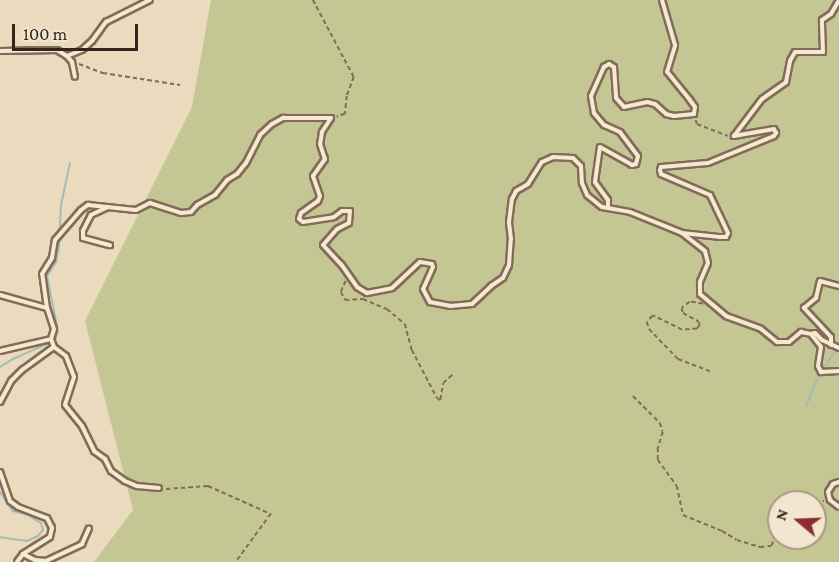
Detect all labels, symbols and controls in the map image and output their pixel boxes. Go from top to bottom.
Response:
scale bar [15,12,141,50]
text: 100 m [23,24,67,44]
north arrow [767,490,827,550]
text: N [772,507,791,523]

